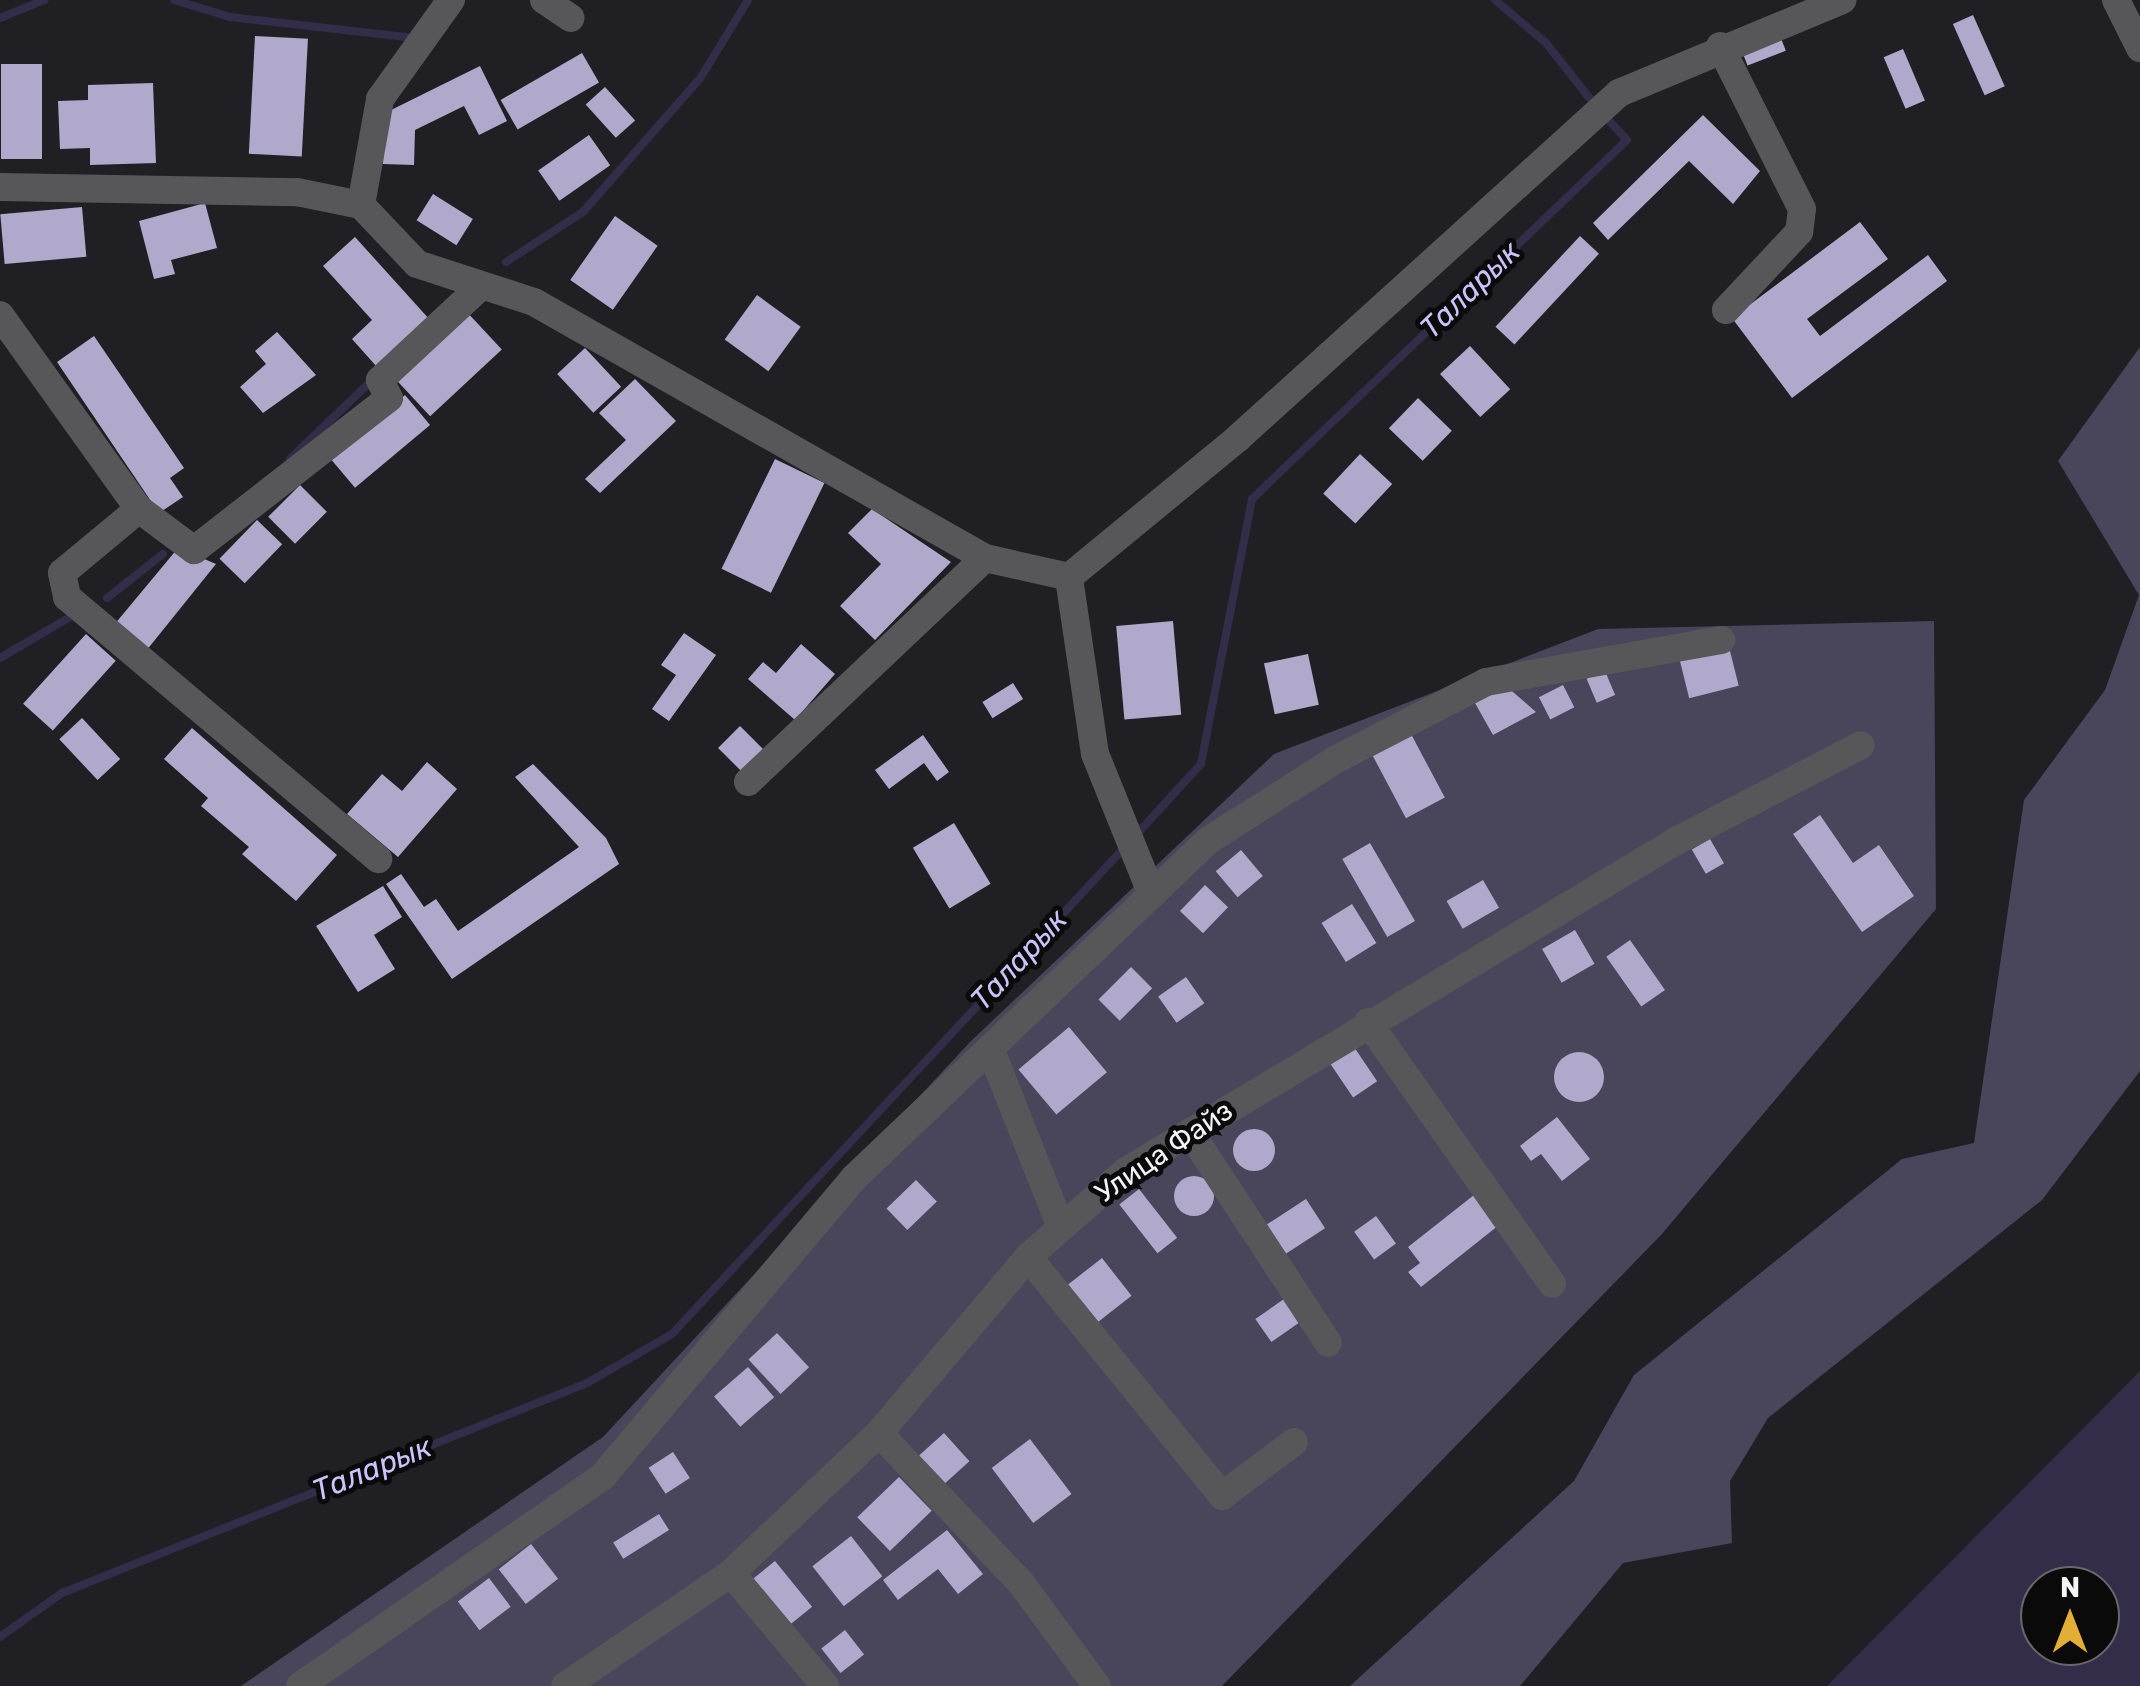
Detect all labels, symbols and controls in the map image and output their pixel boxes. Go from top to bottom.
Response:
water label: Таларык [1413,234,1527,346]
water label: Таларык [963,902,1075,1018]
street label: Улица Файз [1089,1094,1239,1210]
water label: Таларык [307,1429,437,1509]
north arrow [2020,1566,2120,1666]
text: N [2060,1571,2080,1604]

